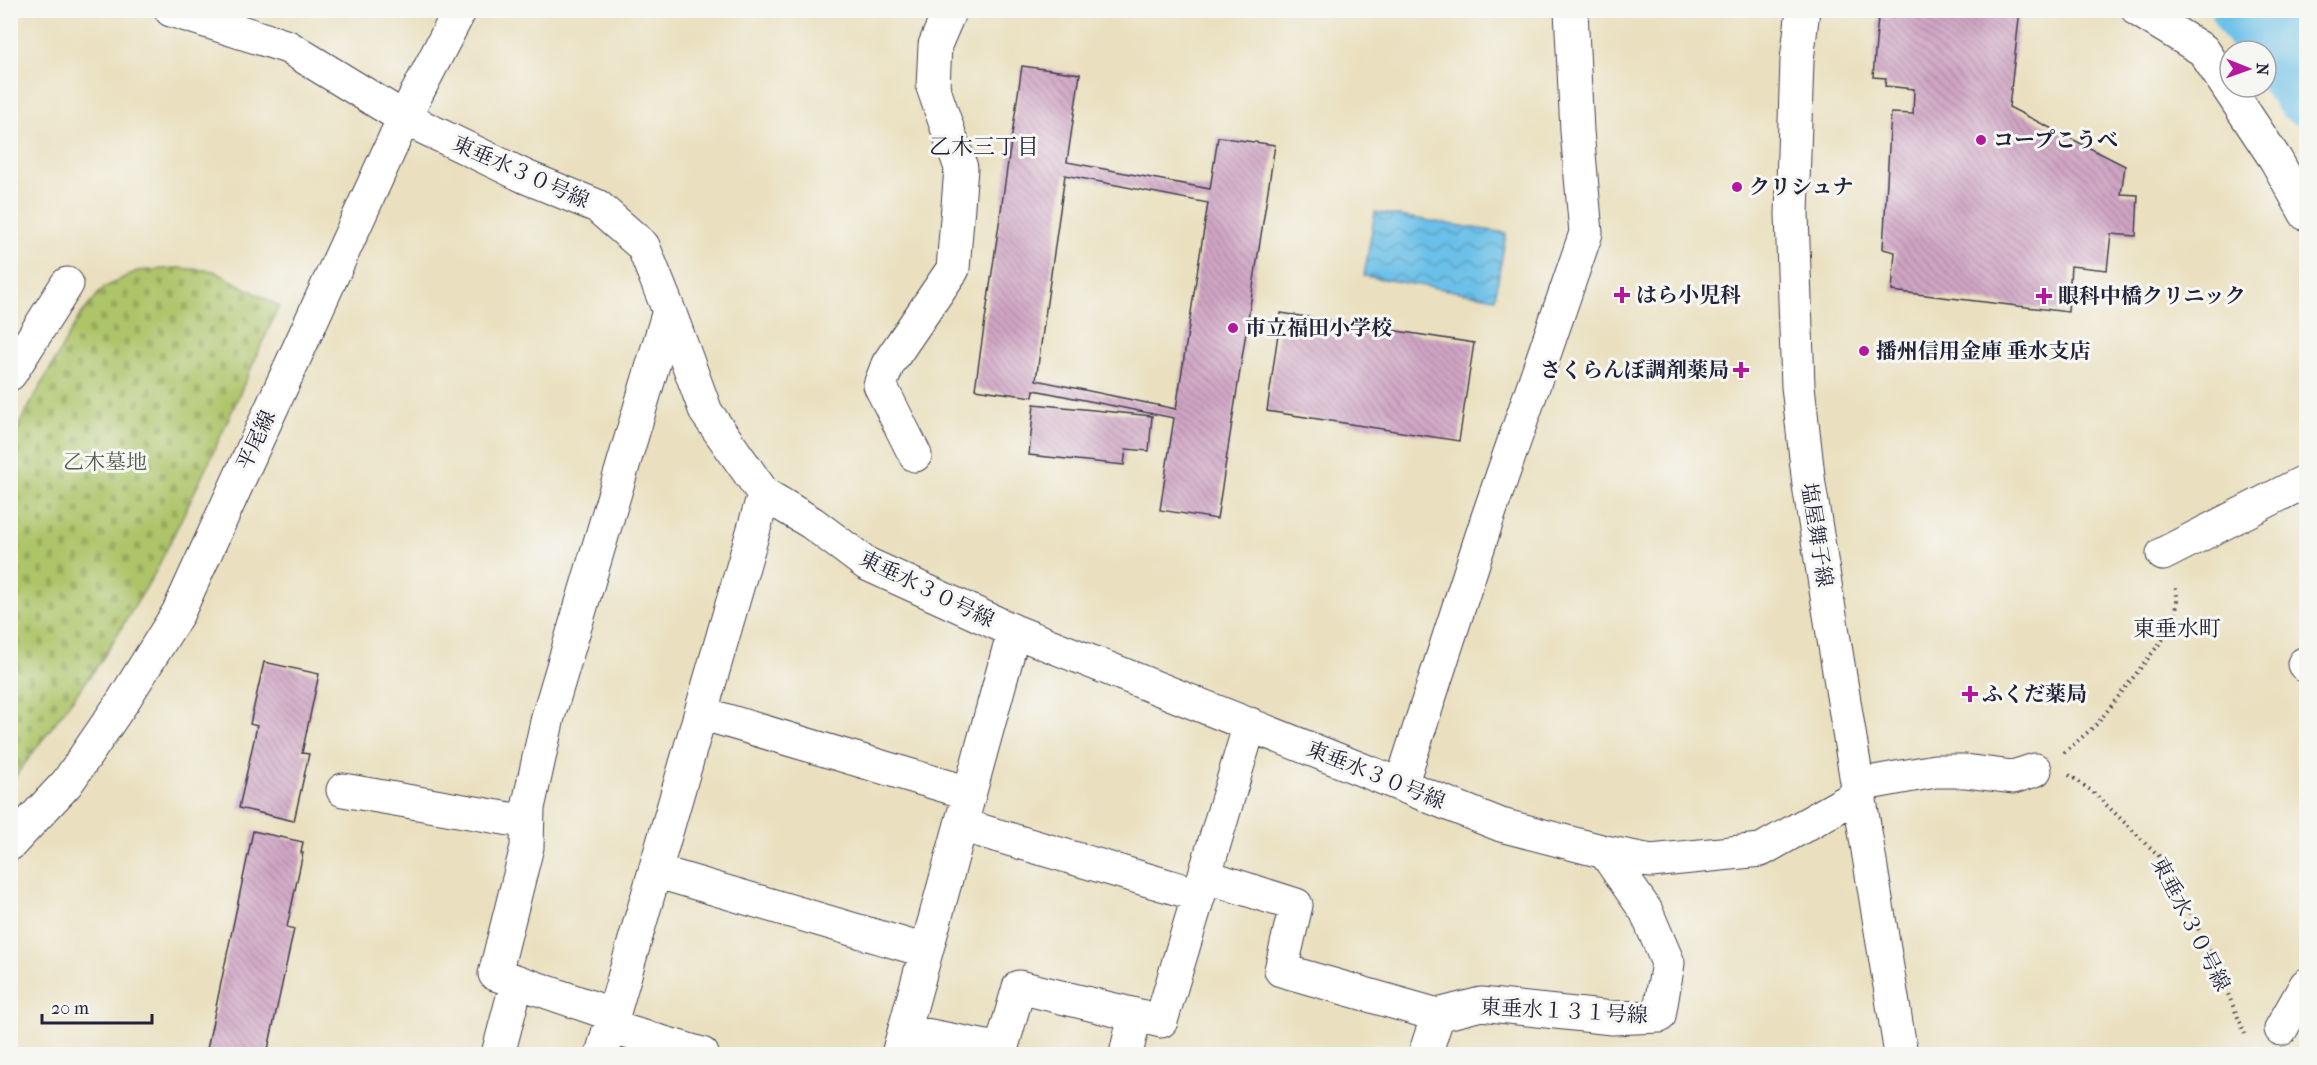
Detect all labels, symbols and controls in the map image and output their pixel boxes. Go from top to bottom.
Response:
north arrow [2218,39,2278,99]
text: N [2253,63,2272,76]
place label: コープこうべ [1993,128,2118,152]
street label: 東垂水３０号線 [449,131,593,213]
marker: コープこうべ [1974,133,1988,147]
district label: 乙木三丁目 [929,134,1039,160]
place label: クリシュナ [1749,175,1854,199]
marker: クリシュナ [1730,180,1744,194]
place label: はら小児科 [1636,283,1741,307]
place label: 眼科中橋クリニック [2058,284,2246,308]
marker: はら小児科 [1613,286,1631,304]
marker: 眼科中橋クリニック [2035,287,2053,305]
place label: 市立福田小学校 [1245,316,1392,340]
marker: 市立福田小学校 [1226,321,1240,335]
place label: 播州信用金庫 垂水支店 [1876,339,2091,363]
marker: 播州信用金庫 垂水支店 [1857,344,1871,358]
place label: さくらんぼ調剤薬局 [1540,358,1729,382]
marker: さくらんぼ調剤薬局 [1734,363,1748,377]
street label: 平尾線 [232,406,280,474]
park label: 乙木墓地 [63,450,147,474]
street label: 塩屋舞子線 [1797,481,1837,589]
street label: 東垂水３０号線 [856,546,998,632]
district label: 東垂水町 [2133,616,2221,642]
place label: ふくだ薬局 [1982,682,2087,706]
marker: ふくだ薬局 [1963,687,1977,701]
street label: 東垂水３０号線 [1303,736,1449,814]
street label: 東垂水３０号線 [2147,853,2235,995]
scale bar [42,987,152,1025]
street label: 東垂水１３１号線 [1479,995,1649,1027]
text: 20 m [51,998,89,1019]

